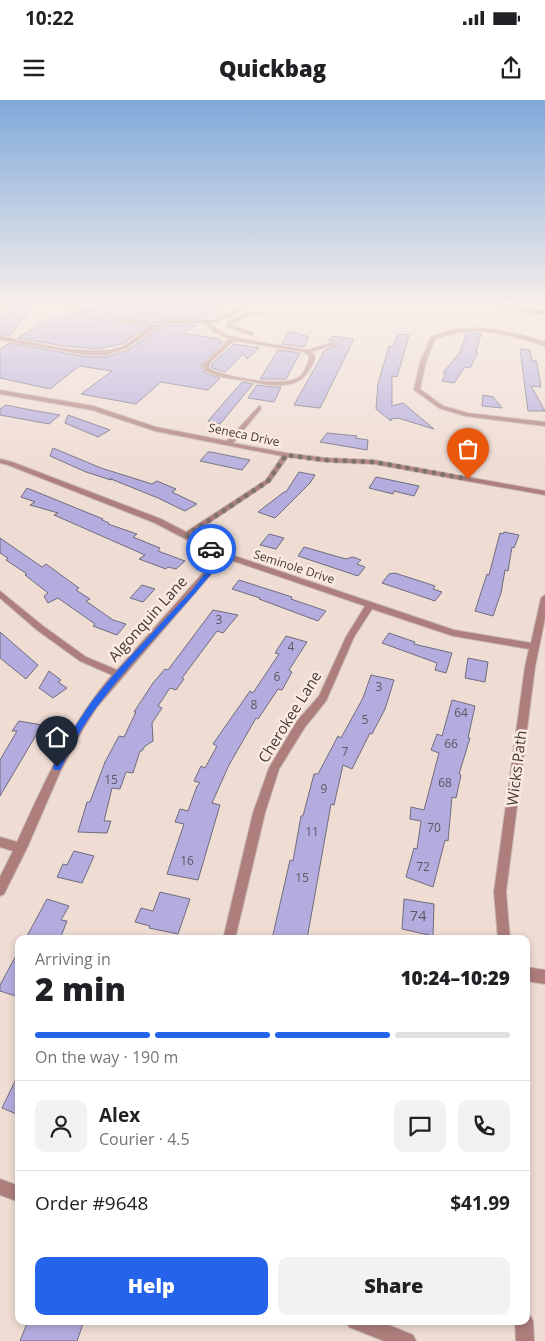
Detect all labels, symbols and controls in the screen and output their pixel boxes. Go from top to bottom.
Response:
text: 10:22 [25,5,74,31]
text: Quickbag [219,53,326,83]
icon: menu [20,54,48,82]
icon: share [497,54,525,82]
street label: Seneca Drive [207,419,281,450]
pin [447,428,489,479]
icon: bag [454,435,482,463]
courier [186,524,236,574]
icon: car [197,535,225,563]
street label: Seminole Drive [251,545,337,588]
street label: Algonquin Lane [103,571,191,665]
house number: 3 [216,611,223,628]
house number: 4 [288,638,295,655]
street label: Cherokee Lane [253,667,325,766]
house number: 6 [274,668,281,685]
house number: 3 [376,678,383,695]
house number: 8 [251,696,258,713]
house number: 64 [454,704,468,721]
house number: 5 [362,711,369,728]
pin [36,716,78,767]
icon: home [43,723,71,751]
street label: Wicks Path [501,729,531,807]
house number: 66 [444,735,458,752]
house number: 7 [342,743,349,760]
house number: 15 [104,771,118,788]
house number: 68 [438,774,452,791]
house number: 9 [321,780,328,797]
house number: 70 [427,819,441,836]
house number: 11 [305,823,319,840]
house number: 16 [180,852,194,869]
house number: 72 [416,858,430,875]
house number: 15 [295,869,309,886]
house number: 74 [409,905,427,925]
text: Arriving in [35,948,111,970]
text: 10:24–10:29 [400,965,510,991]
text: 2 min [35,967,126,1010]
text: On the way · 190 m [35,1046,178,1068]
button: person [35,1100,87,1152]
button: chat [394,1100,446,1152]
button: phone [458,1100,510,1152]
text: Alex [99,1102,140,1128]
text: Courier · 4.5 [99,1128,190,1150]
text: Order #9648 [35,1190,148,1216]
text: $41.99 [450,1190,510,1216]
button: Help [35,1257,268,1315]
button: Share [278,1257,510,1315]

